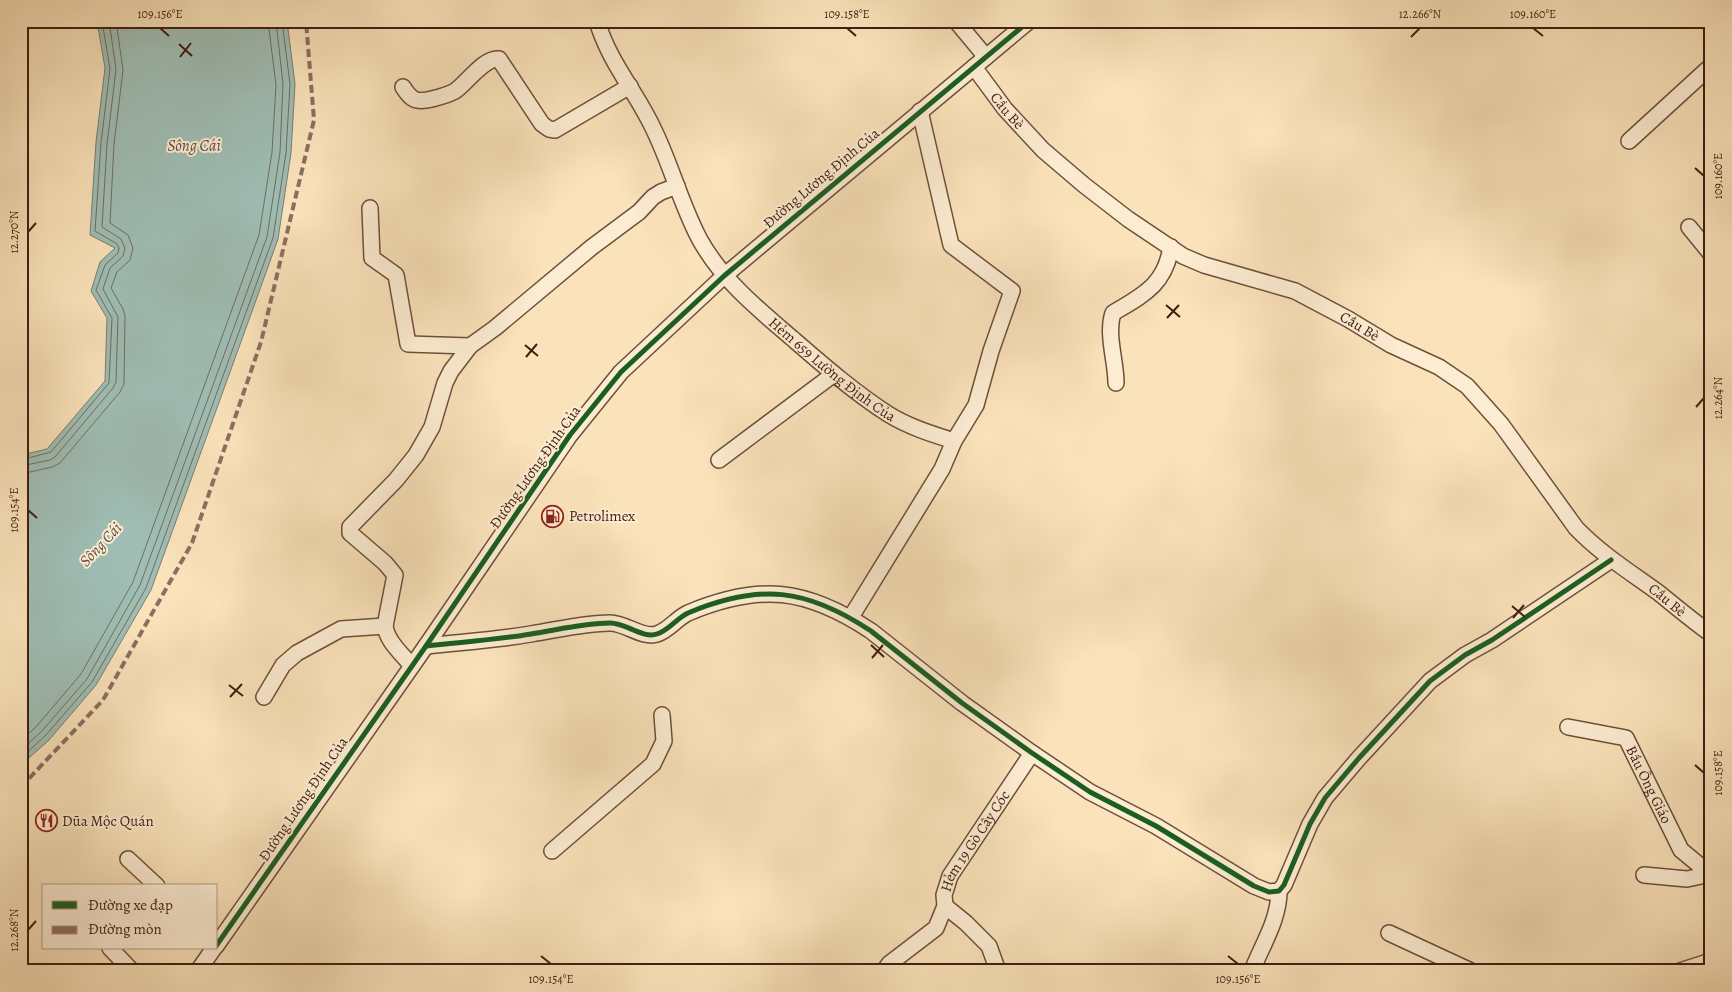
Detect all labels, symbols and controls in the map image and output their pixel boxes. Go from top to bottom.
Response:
text: 109.156°E [137,6,183,22]
text: 109.158°E [824,6,870,22]
text: 12.266°N [1399,6,1442,22]
text: 109.160°E [1510,6,1556,22]
street label: Cầu Bè [986,88,1029,134]
street label: Đường Lương Định Của [758,123,884,233]
water label: Sông Cái [167,135,221,157]
text: 109.160°E [1710,153,1726,199]
text: 12.270°N [6,210,22,253]
street label: Cầu Bè [1336,306,1384,346]
street label: Hẻm 659 Lường Định Của [764,313,899,426]
text: 12.264°N [1710,376,1726,419]
street label: Đường Lương Định Của [485,401,585,533]
text: 109.154°E [6,487,22,533]
fuel station icon: Petrolimex [541,504,565,528]
place label: Petrolimex [569,506,635,526]
water label: Sông Cái [75,518,127,572]
street label: Cầu Bè [1645,579,1691,622]
street label: Đường Lương Định Của [254,733,352,865]
street label: Bầu Ông Giáo [1621,742,1677,827]
text: 109.158°E [1710,750,1726,796]
street label: Hẻm 19 Gò Cây Cóc [936,786,1014,894]
restaurant icon: Dũa Mộc Quán [34,809,58,833]
place label: Dũa Mộc Quán [62,811,154,831]
legend [42,884,218,950]
text: Đường xe đạp [88,895,173,915]
text: 12.268°N [6,908,22,951]
text: Đường mòn [88,919,162,939]
text: 109.154°E [528,971,574,987]
text: 109.156°E [1215,971,1261,987]

